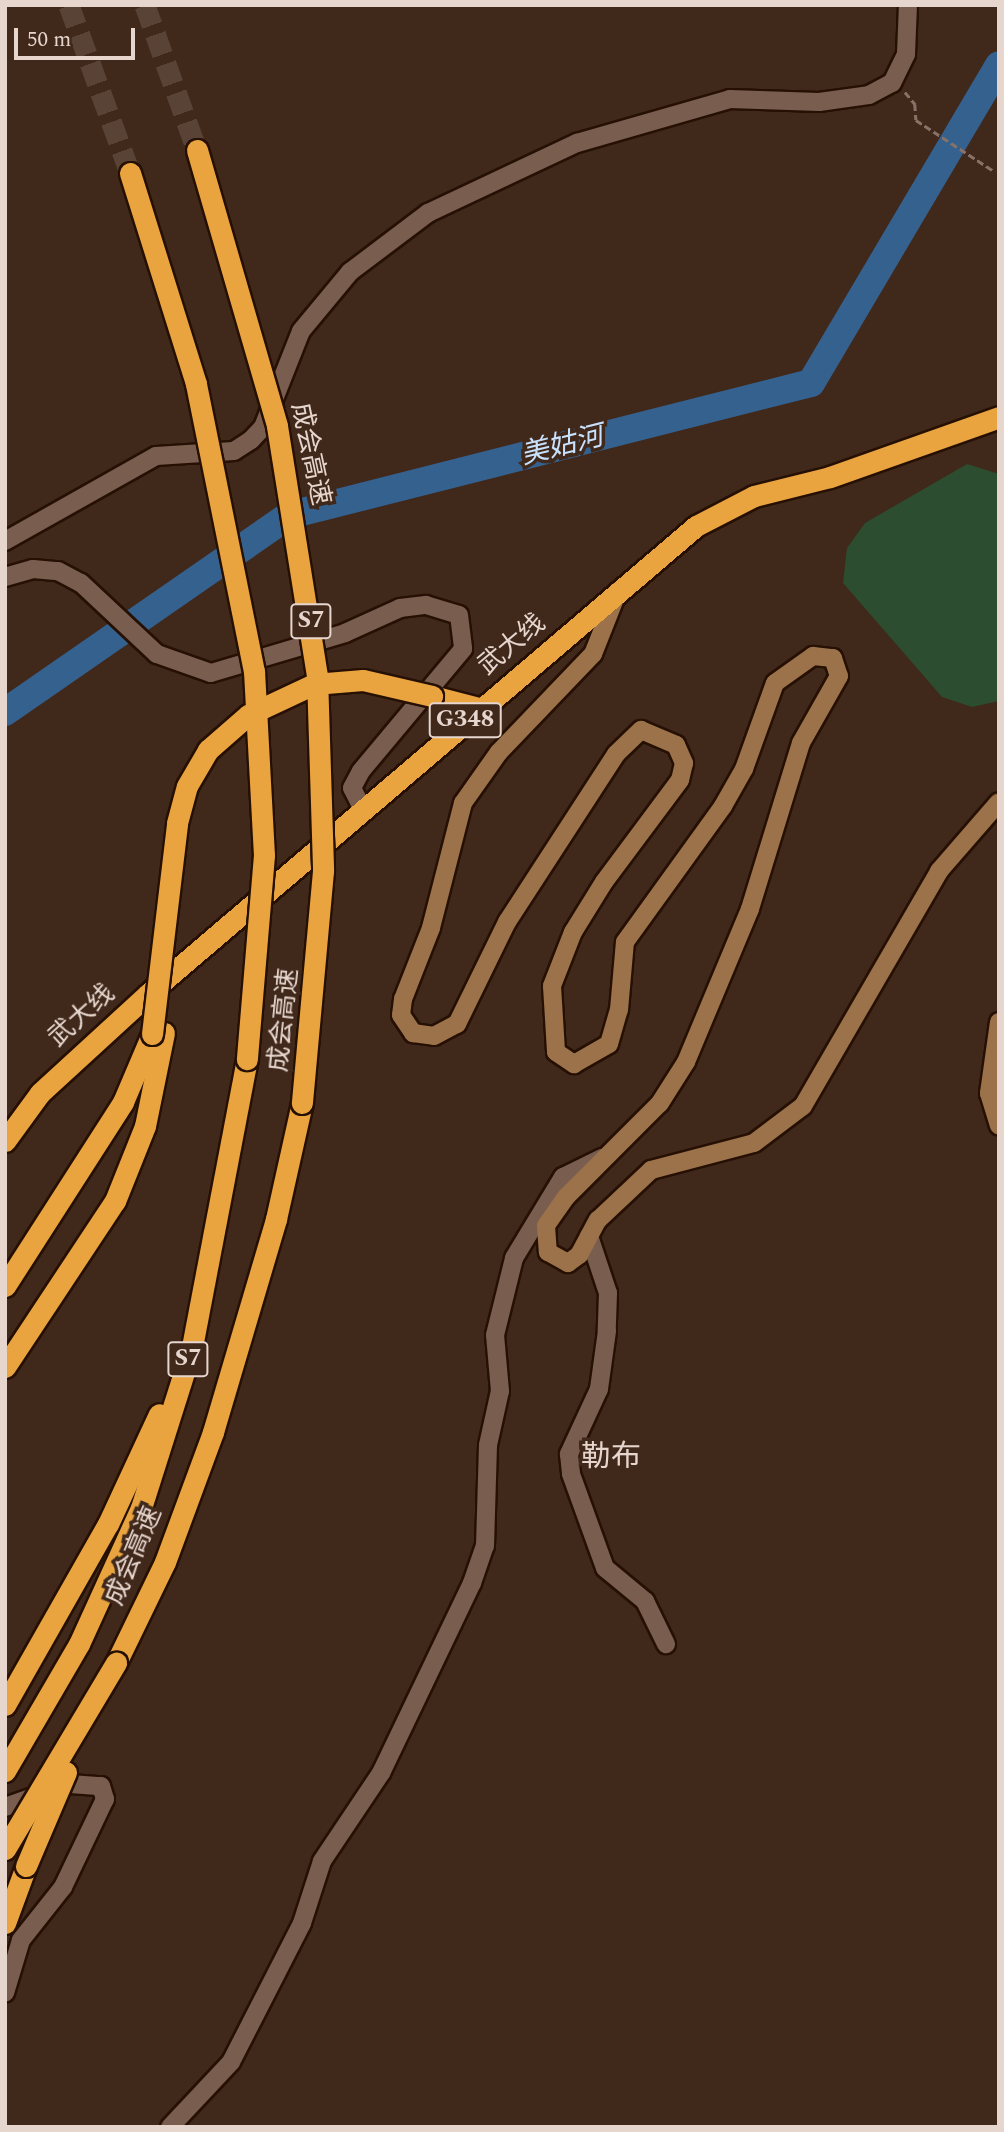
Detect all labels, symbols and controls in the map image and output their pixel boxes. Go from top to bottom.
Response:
scale bar [18,14,138,58]
text: 50 m [27,24,71,56]
street label: 成会高速 [284,400,336,508]
water label: 美姑河 [517,420,607,472]
road number: S7 [290,600,332,642]
street label: 武大线 [472,608,552,682]
road number: G348 [428,700,502,740]
street label: 成会高速 [263,967,305,1073]
street label: 武大线 [43,978,121,1054]
road number: S7 [167,1338,209,1380]
district label: 勒布 [581,1439,641,1475]
street label: 成会高速 [99,1502,169,1610]

